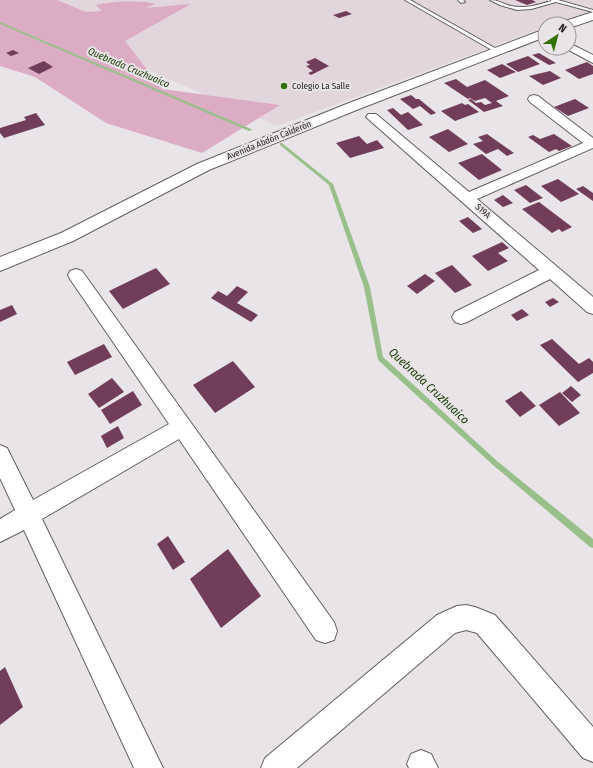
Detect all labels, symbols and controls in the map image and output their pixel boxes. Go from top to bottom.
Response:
north arrow [537,16,577,56]
text: N [556,21,569,36]
water label: Quebrada Cruzhuaico [86,45,171,91]
marker: Colegio La Salle [279,81,289,91]
place label: Colegio La Salle [292,81,350,91]
street label: Avenida Abdón Calderón [225,118,313,162]
street label: S19A [473,202,493,220]
water label: Quebrada Cruzhuaico [386,345,472,427]

